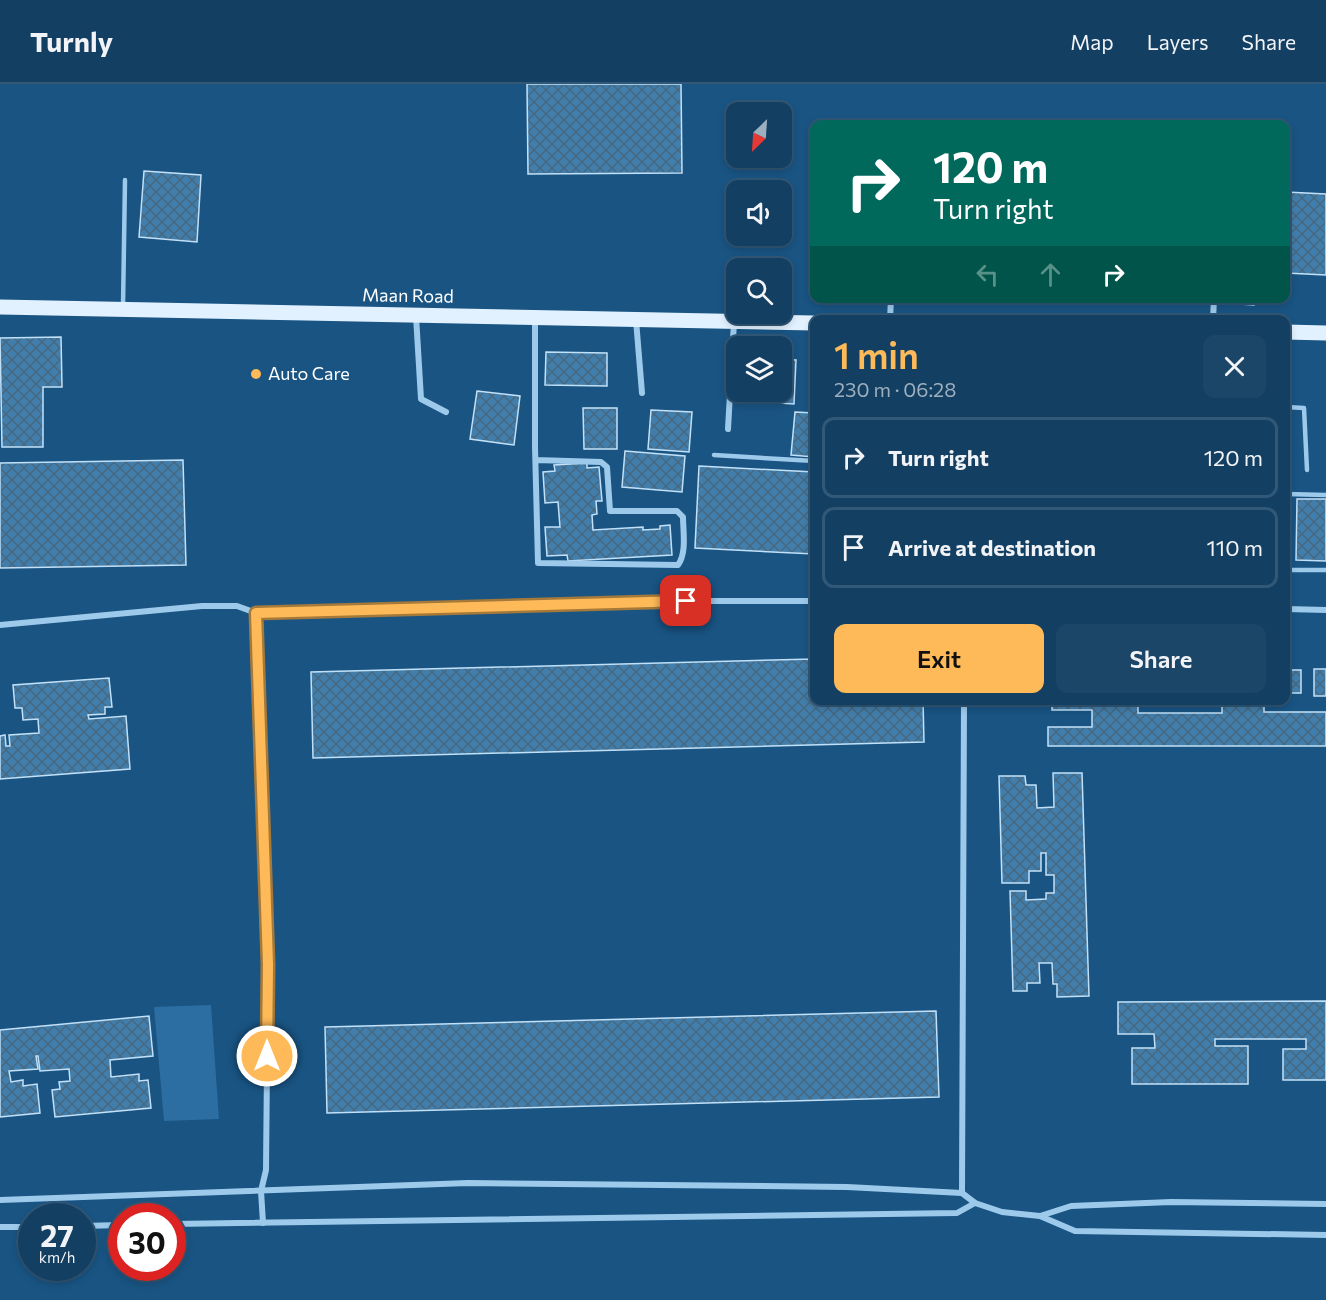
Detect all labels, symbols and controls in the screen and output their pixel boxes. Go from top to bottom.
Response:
text: Turnly [30,24,113,58]
text: Map [1070,29,1114,54]
text: Layers [1147,29,1209,54]
text: Share [1242,29,1296,54]
north arrow [726,102,792,168]
map controls [726,102,792,402]
text: 120 m [933,140,1048,192]
icon: right [834,144,912,222]
button: sound [726,180,792,246]
text: Turn right [933,192,1053,225]
button: search [726,258,792,324]
icon: left [971,258,1004,291]
icon: ahead [1034,258,1067,291]
icon: right [1097,258,1130,291]
street label: Maan Road [362,283,454,307]
text: 1 min [834,332,919,376]
button: close [1203,335,1266,398]
button: layers [726,336,792,402]
place label: Auto Care [268,362,350,384]
marker: Auto Care [249,367,263,381]
text: 230 m · 06:28 [834,377,956,401]
icon: right [837,441,870,474]
text: Turn right [888,444,989,471]
text: 120 m [1204,444,1263,471]
icon: arrive [837,531,870,564]
text: Arrive at destination [888,534,1096,561]
text: 110 m [1206,534,1263,561]
pin [660,575,711,626]
icon: arrive [669,584,702,617]
button: Exit [834,624,1044,693]
button: Share [1056,624,1266,693]
position arrow [235,1024,299,1088]
speed limit sign: 30 [108,1203,186,1281]
text: 27 [40,1216,74,1253]
text: km/h [39,1248,75,1266]

